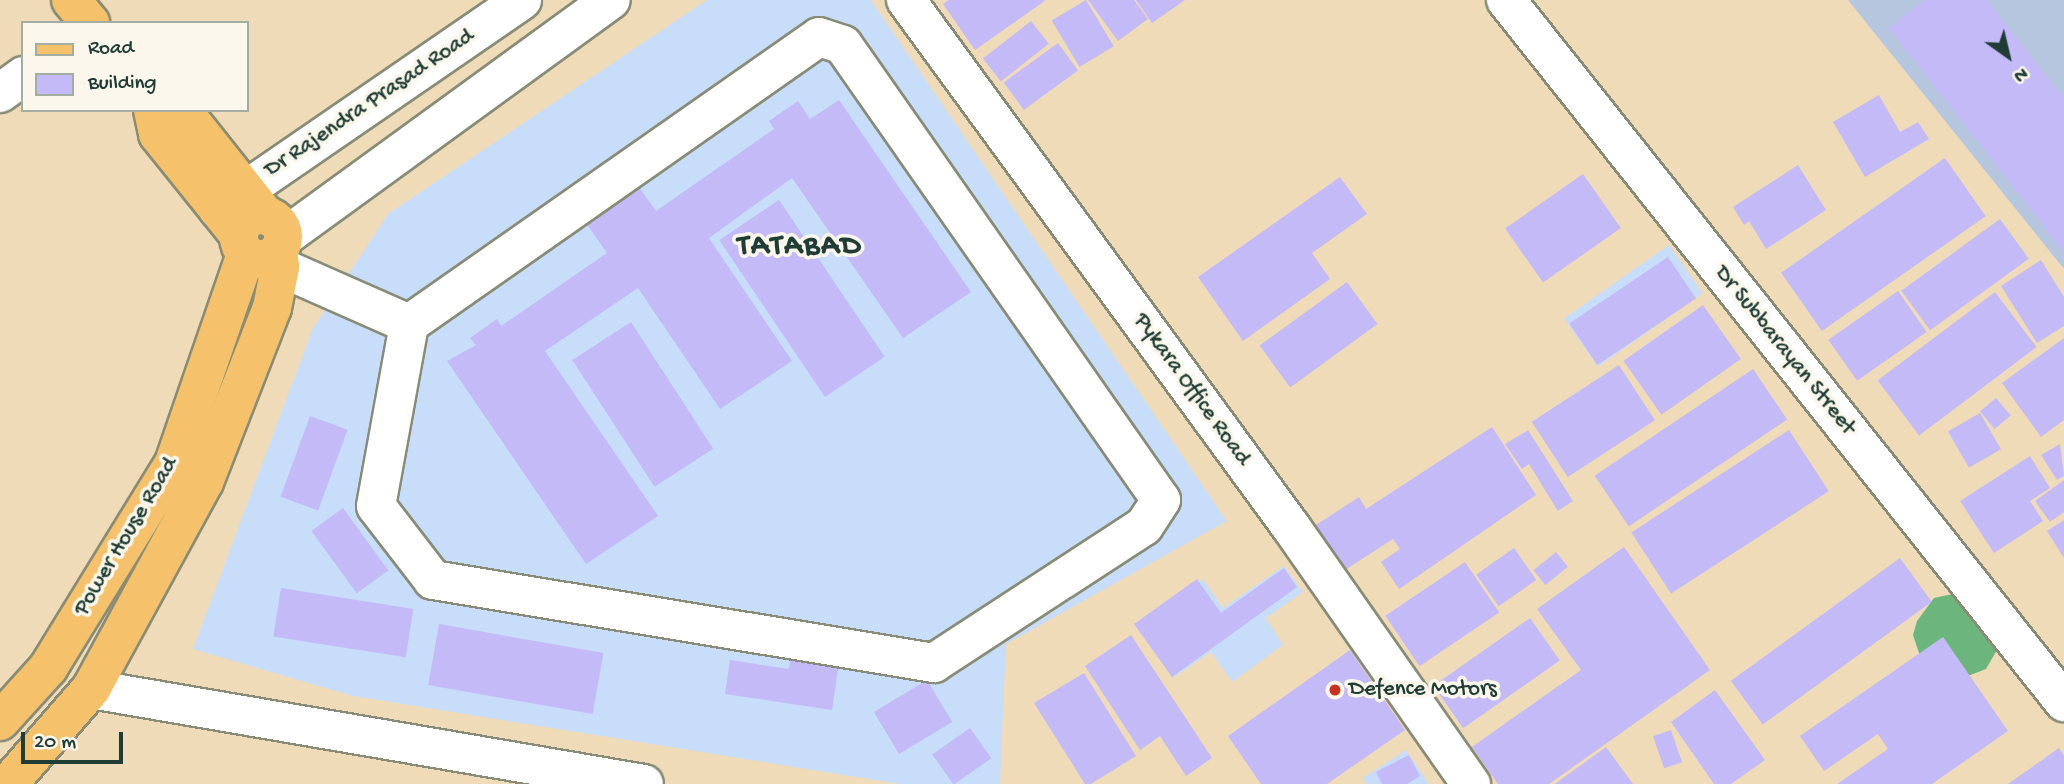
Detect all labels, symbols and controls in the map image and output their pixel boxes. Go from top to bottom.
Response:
legend [21,21,248,112]
north arrow [1973,21,2043,91]
street label: Dr Rajendra Prasad Road [260,24,480,184]
text: Road [88,37,134,62]
text: N [2008,61,2032,87]
text: Building [88,72,157,97]
district label: TATABAD [738,230,862,266]
street label: Dr Subbarayan Street [1707,261,1861,441]
street label: Pykara Office Road [1126,308,1256,472]
street label: Power House Road [69,453,185,621]
place label: Defence Motors [1349,676,1497,704]
marker: Defence Motors [1327,682,1343,698]
scale bar [24,718,126,762]
text: 20 m [34,731,76,756]

